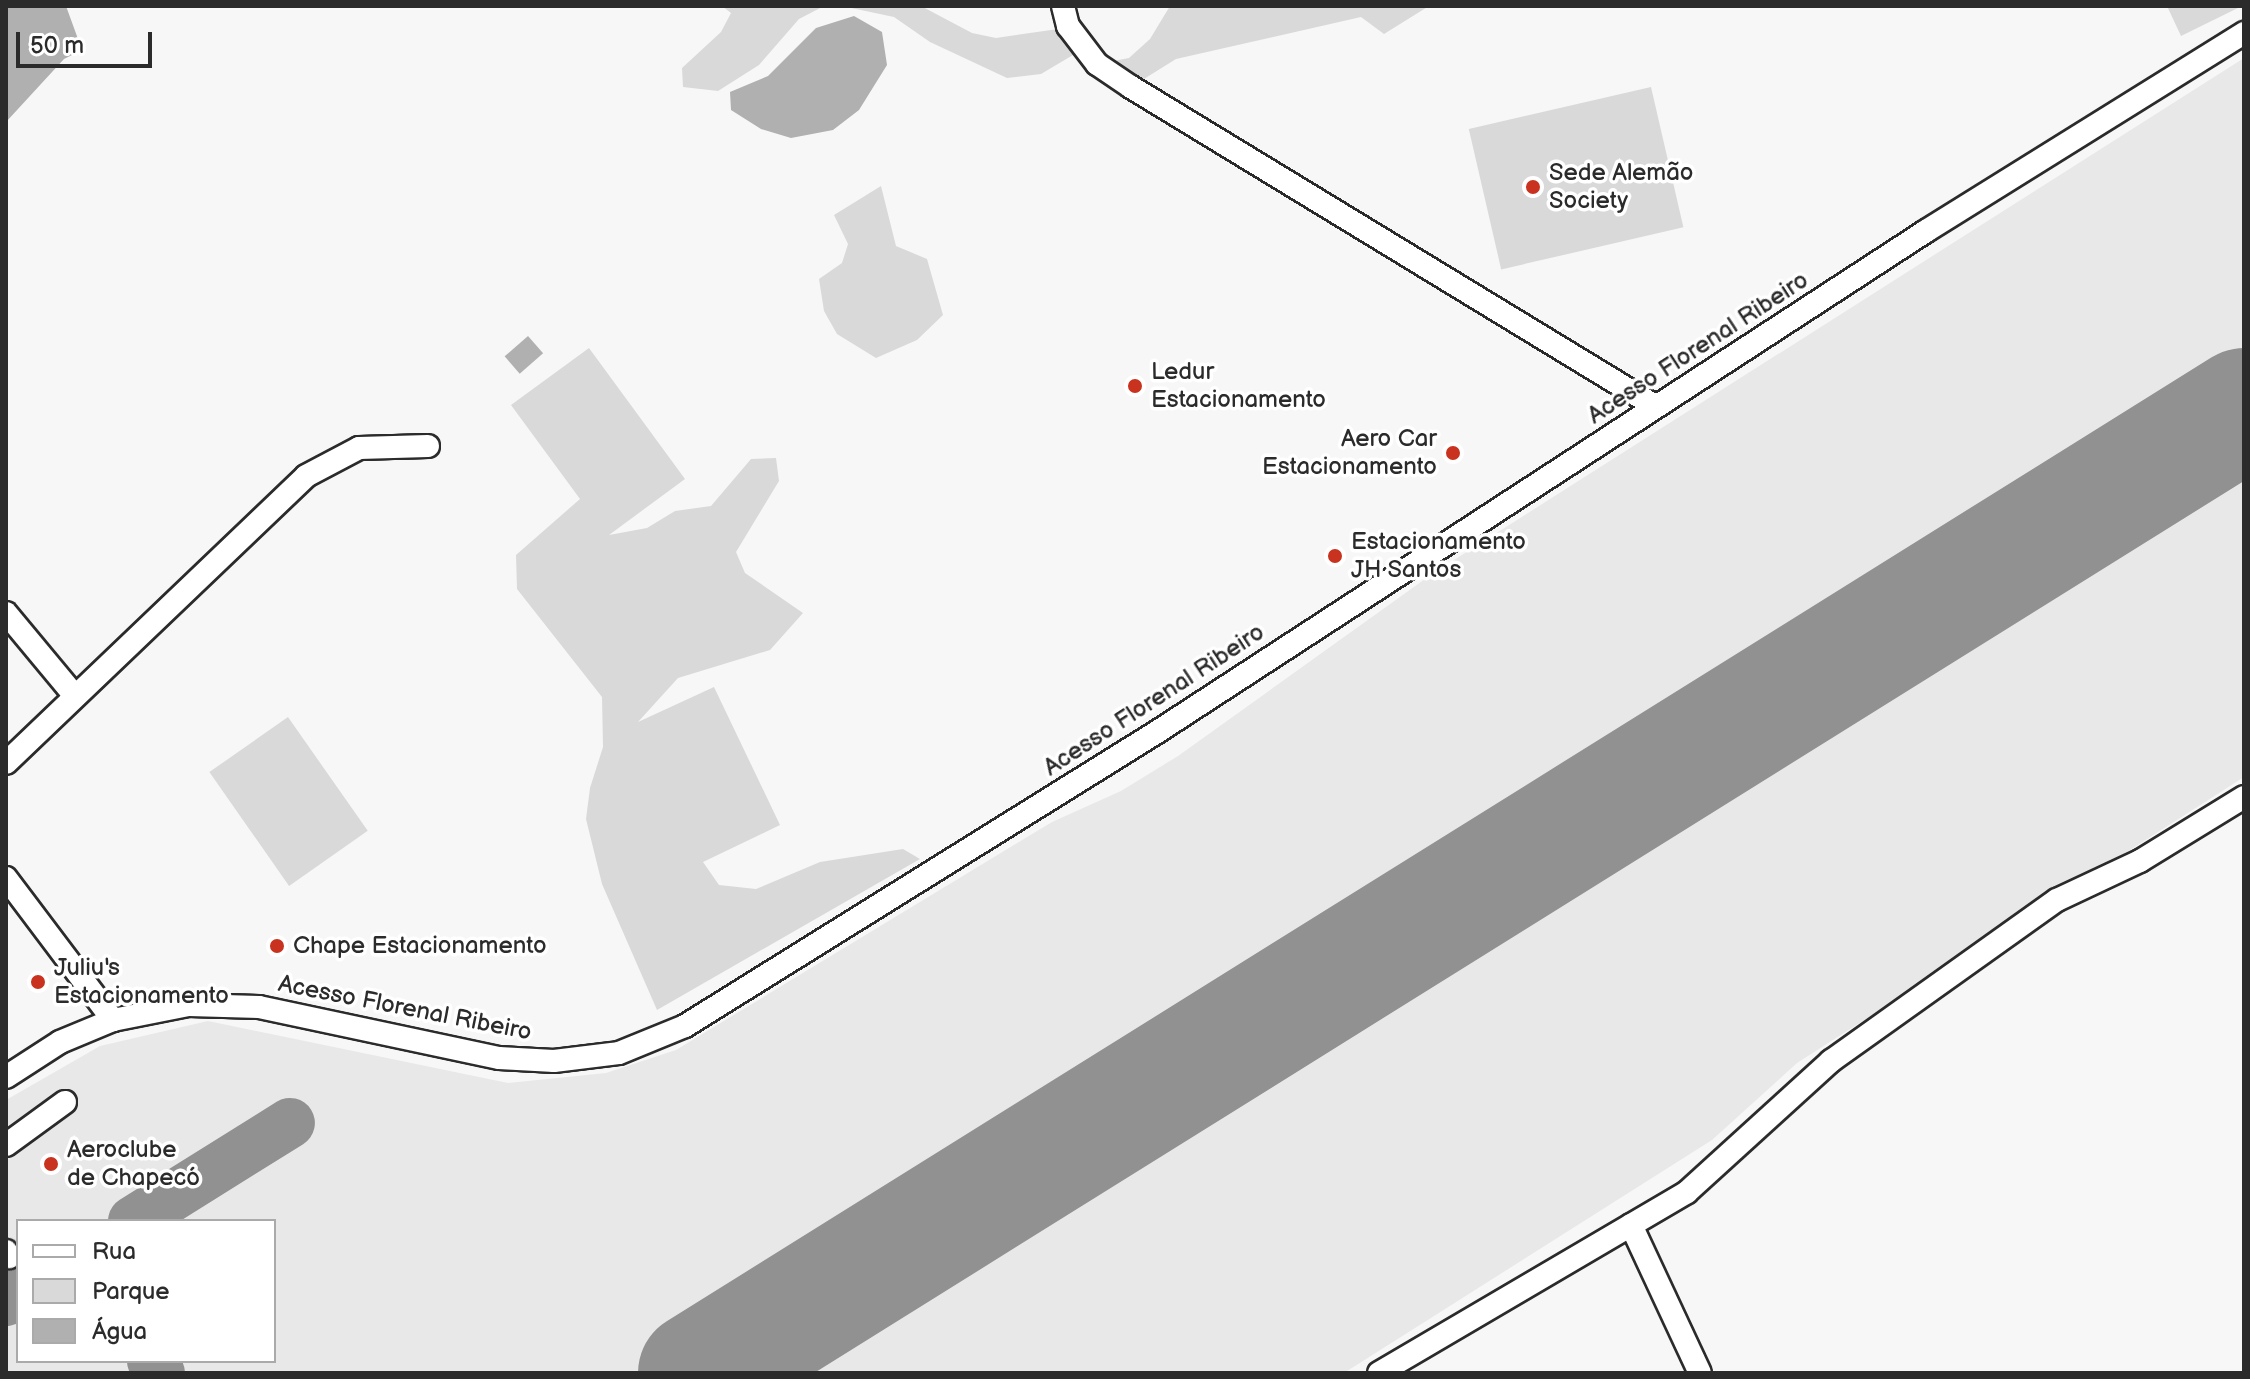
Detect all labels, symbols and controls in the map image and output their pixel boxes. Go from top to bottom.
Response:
scale bar [20,16,156,66]
text: 50 m [30,31,84,60]
place label: Sede Alemão Society [1549,159,1694,215]
marker: Sede Alemão Society [1524,178,1542,196]
street label: Acesso Florenal Ribeiro [1582,266,1814,430]
place label: Ledur Estacionamento [1151,358,1326,414]
marker: Ledur Estacionamento [1126,377,1144,395]
place label: Aero Car Estacionamento [1262,425,1437,481]
marker: Aero Car Estacionamento [1444,444,1462,462]
place label: Estacionamento JH Santos [1351,528,1526,584]
marker: Estacionamento JH Santos [1326,547,1344,565]
street label: Acesso Florenal Ribeiro [1038,618,1270,782]
place label: Chape Estacionamento [293,932,547,960]
marker: Chape Estacionamento [268,937,286,955]
place label: Juliu's Estacionamento [54,954,229,1010]
street label: Acesso Florenal Ribeiro [276,969,534,1047]
marker: Juliu's Estacionamento [29,973,47,991]
place label: Aeroclube de Chapecó [67,1136,200,1192]
marker: Aeroclube de Chapecó [42,1155,60,1173]
legend [16,1219,276,1363]
text: Rua [92,1237,136,1266]
text: Parque [92,1277,170,1306]
text: Água [92,1317,147,1346]

